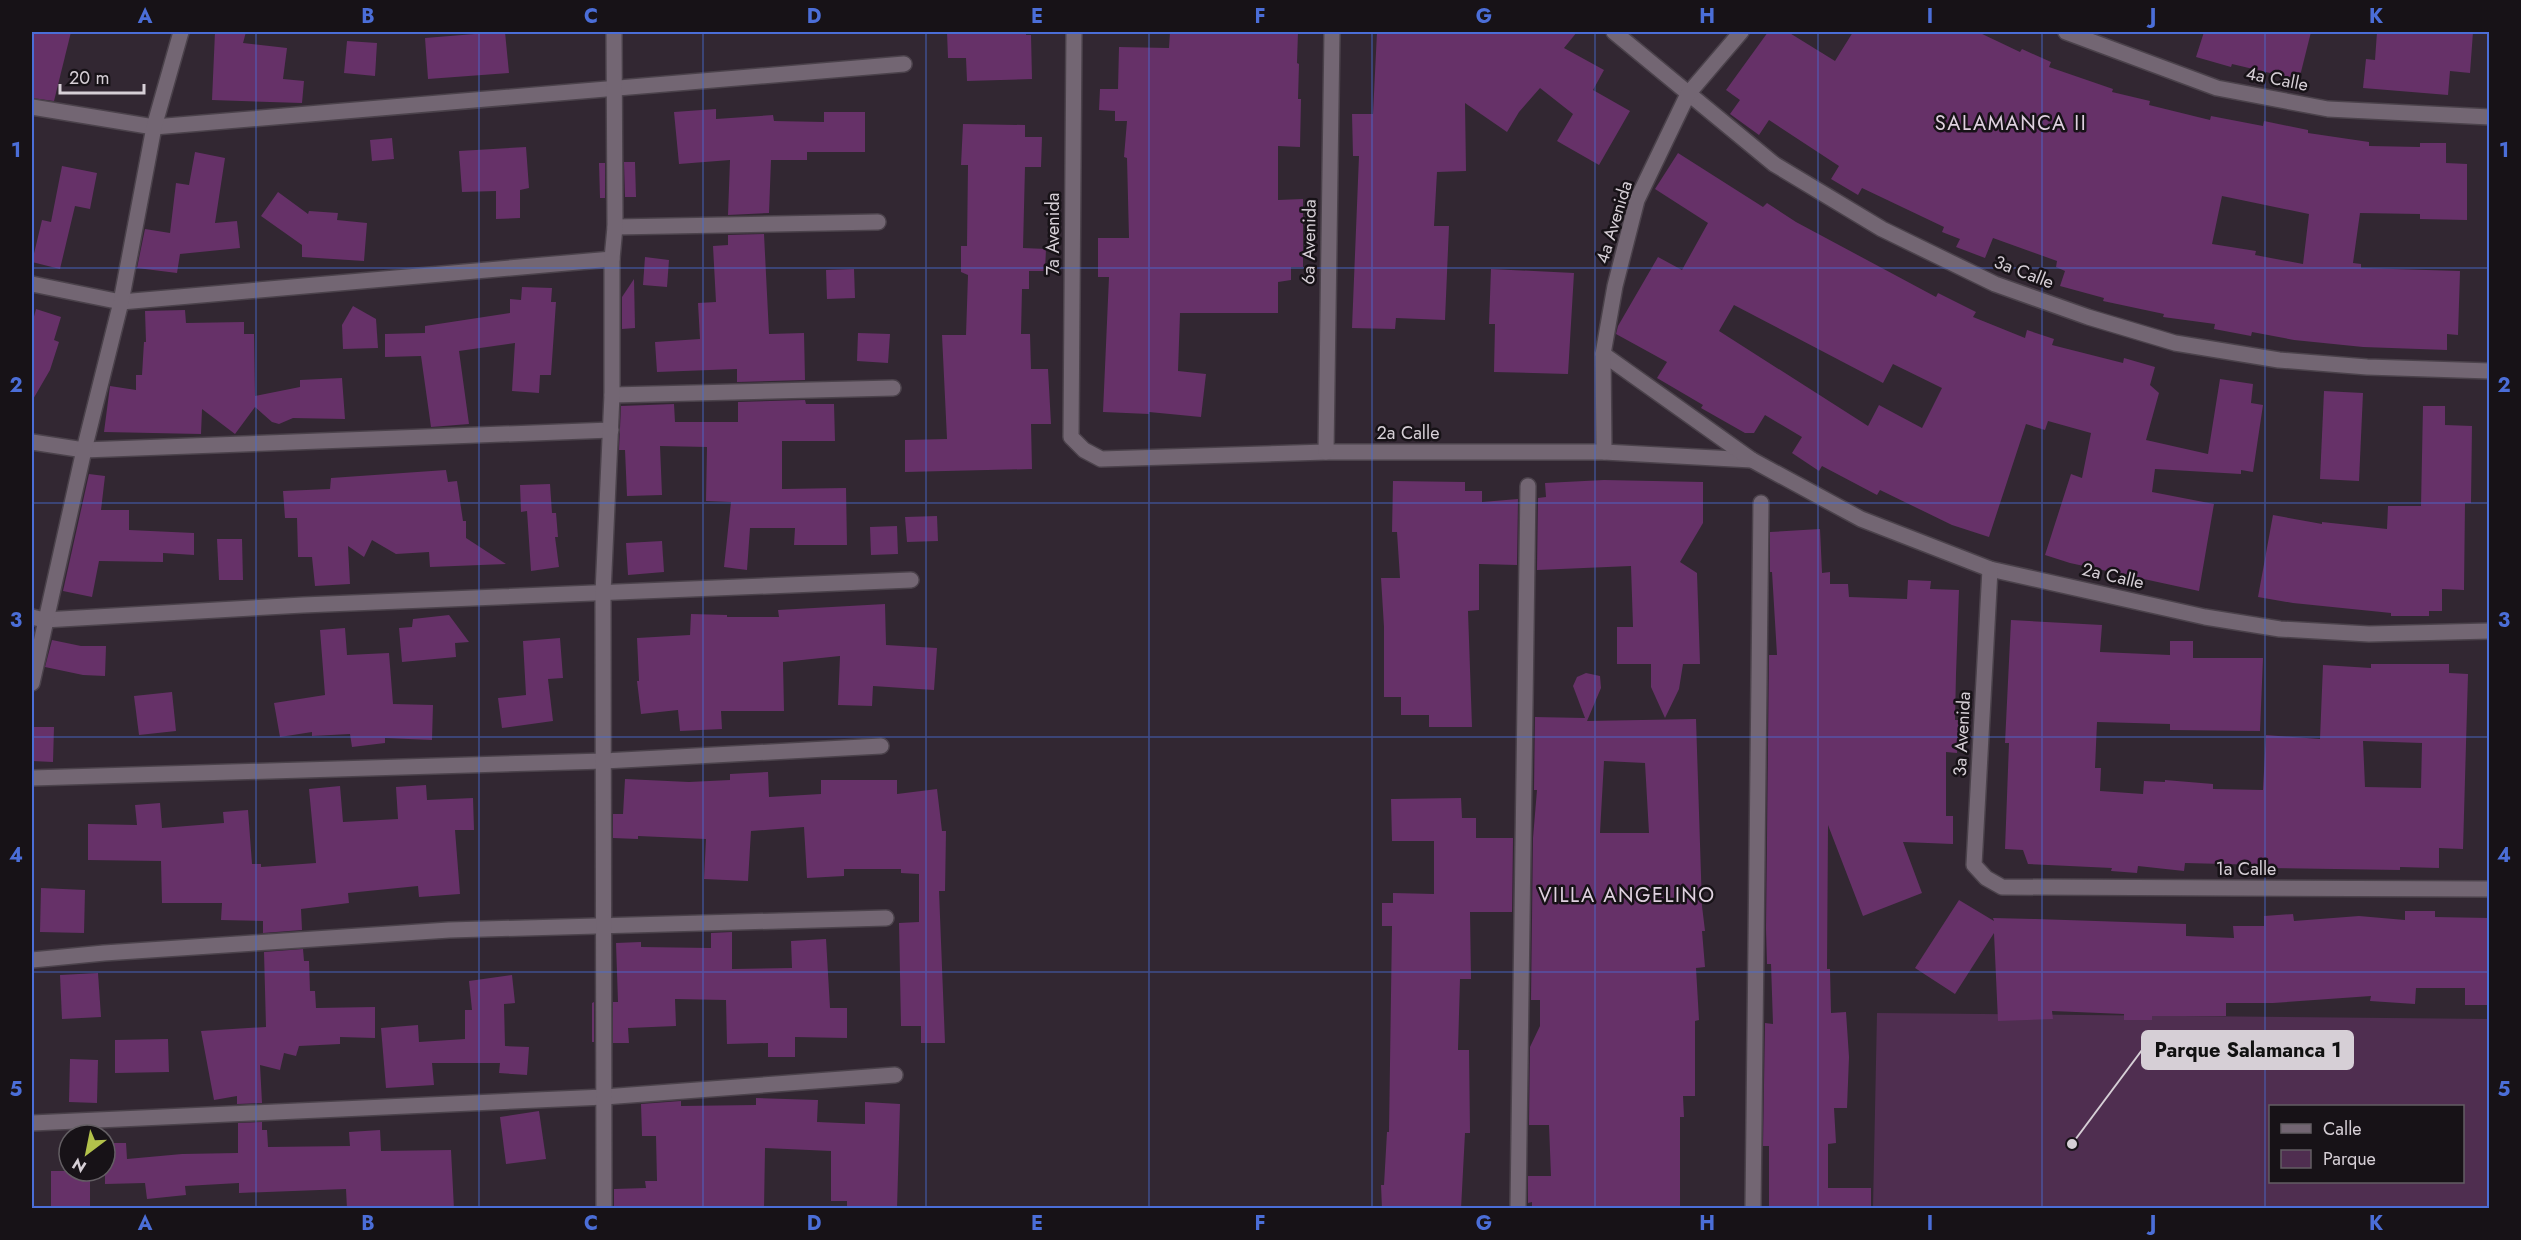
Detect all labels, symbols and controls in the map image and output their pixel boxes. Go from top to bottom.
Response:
text: A [137,2,153,31]
text: B [361,2,375,31]
text: C [584,2,598,31]
text: D [807,2,821,31]
text: E [1031,2,1043,31]
text: F [1254,2,1266,31]
text: G [1476,2,1492,31]
text: H [1699,2,1715,31]
text: I [1927,2,1933,31]
text: J [2146,2,2156,31]
text: K [2369,2,2383,31]
scale bar [60,57,144,95]
street label: 4a Calle [2244,60,2310,98]
text: 20 m [69,65,109,91]
district label: SALAMANCA II [1935,109,2087,138]
text: 1 [11,136,21,165]
text: 1 [2499,136,2509,165]
street label: 4a Avenida [1589,177,1639,267]
street label: 7a Avenida [1040,193,1066,275]
street label: 6a Avenida [1295,199,1323,285]
street label: 3a Calle [1990,249,2058,295]
text: 2 [9,371,23,400]
text: 2 [2497,371,2511,400]
street label: 2a Calle [1377,420,1439,446]
street label: 2a Calle [2079,556,2147,596]
text: 3 [10,606,22,635]
text: 3 [2498,606,2510,635]
street label: 3a Avenida [1947,691,1977,777]
text: 4 [9,841,23,870]
text: 4 [2497,841,2511,870]
street label: 1a Calle [2216,856,2276,882]
district label: VILLA ANGELINO [1538,881,1716,910]
callout: Parque Salamanca 1 [2142,1031,2353,1069]
text: Parque Salamanca 1 [2155,1036,2341,1065]
text: 5 [10,1075,23,1104]
text: 5 [2498,1075,2511,1104]
legend [2269,1105,2464,1183]
text: Calle [2323,1116,2362,1142]
north arrow [57,1123,117,1183]
text: Parque [2323,1146,2376,1172]
text: N [68,1152,91,1178]
text: A [137,1209,153,1238]
text: B [361,1209,375,1238]
text: C [584,1209,598,1238]
text: D [807,1209,821,1238]
text: E [1031,1209,1043,1238]
text: F [1254,1209,1266,1238]
text: G [1476,1209,1492,1238]
text: H [1699,1209,1715,1238]
text: I [1927,1209,1933,1238]
text: J [2146,1209,2156,1238]
text: K [2369,1209,2383,1238]

